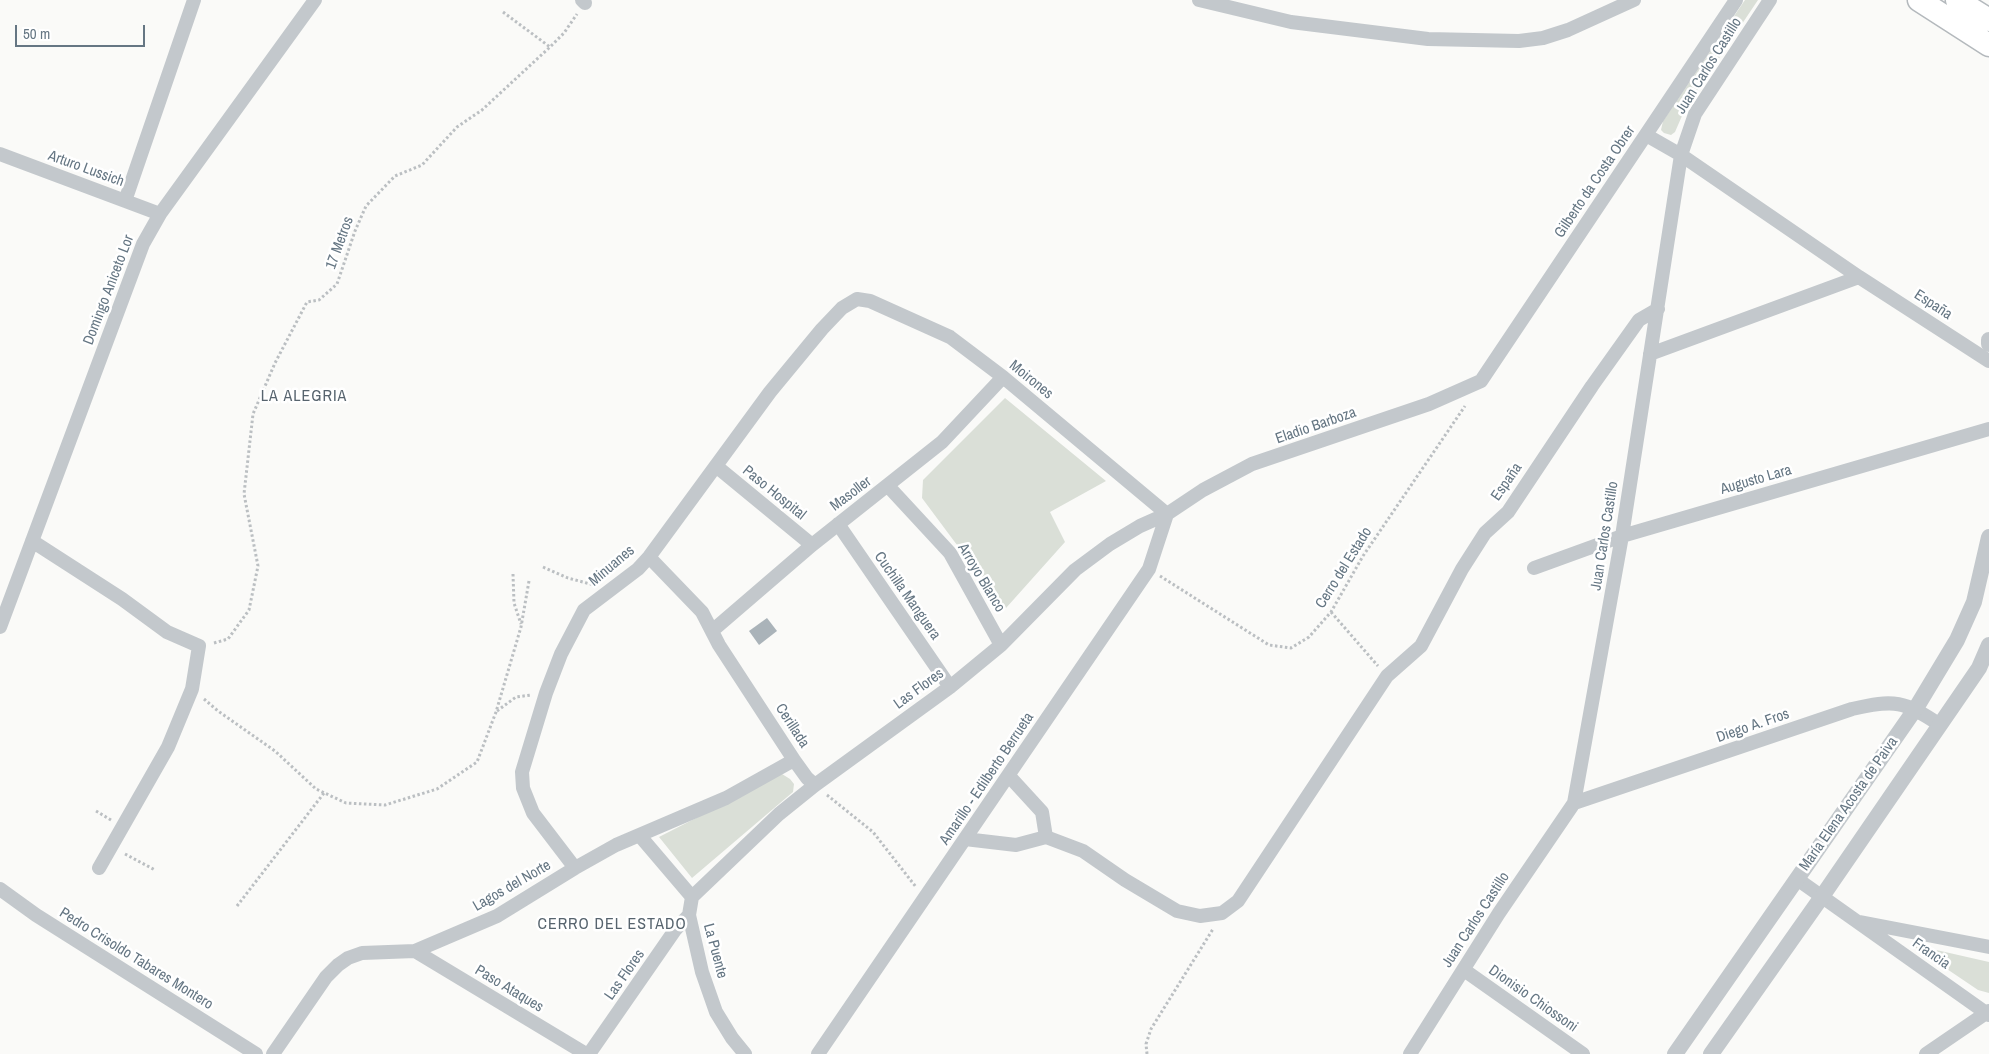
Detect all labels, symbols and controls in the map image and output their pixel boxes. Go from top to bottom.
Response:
scale bar [18,15,148,47]
street label: Juan Carlos Castillo [1672,15,1746,117]
text: 50 m [23,23,50,44]
street label: Gilberto da Costa Obrer [1551,123,1639,241]
street label: Arturo Lussich [46,147,126,191]
street label: 17 Metros [322,214,358,272]
street label: Domingo Aniceto Lor [80,233,138,347]
street label: España [1911,286,1955,324]
street label: Moirones [1005,357,1057,403]
district label: LA ALEGRIA [259,387,349,407]
street label: Eladio Barboza [1273,404,1359,448]
street label: España [1488,460,1526,504]
street label: Augusto Lara [1718,461,1794,499]
street label: Paso Hospital [739,462,809,524]
street label: Masoller [827,473,875,515]
street label: Juan Carlos Castillo [1588,480,1622,592]
street label: Cerro del Estado [1312,524,1376,612]
street label: Arroyo Blanco [953,540,1009,616]
street label: Minuanes [586,542,638,590]
street label: Cuchilla Manguera [870,549,944,643]
street label: Las Flores [890,665,948,713]
street label: Cerillada [771,700,813,752]
street label: Diego A. Fros [1714,705,1792,747]
street label: Amarillo - Edilberto Berrueta [936,709,1038,849]
street label: María Elena Acosta de Paiva [1796,734,1902,874]
street label: Lagos del Norte [470,856,554,916]
street label: Juan Carlos Castillo [1438,869,1514,971]
street label: Pedro Crisoldo Tabares Montero [56,904,216,1014]
district label: CERRO DEL ESTADO [535,915,689,935]
street label: La Puente [699,922,731,980]
street label: Francia [1909,935,1953,973]
street label: Las Flores [601,946,649,1004]
street label: Paso Ataques [472,962,546,1016]
street label: Dionisio Chiossoni [1485,962,1581,1036]

